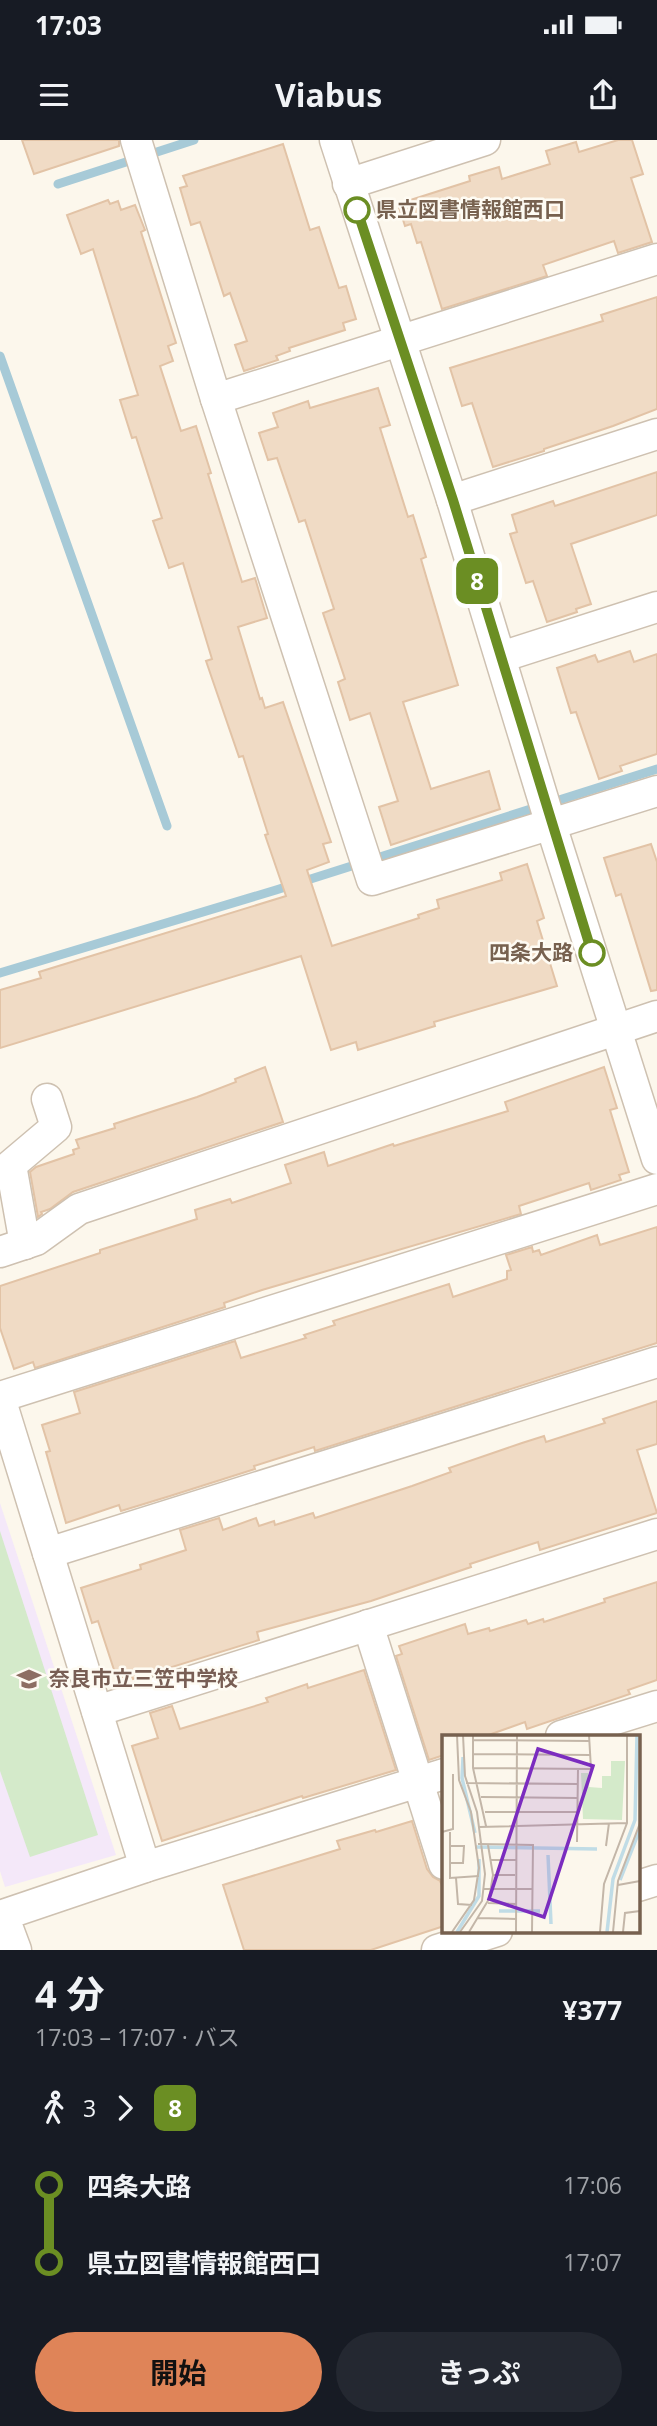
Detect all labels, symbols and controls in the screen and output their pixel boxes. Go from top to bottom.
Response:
text: 17:03 [35,7,102,43]
text: Viabus [275,73,382,116]
icon: menu [35,76,73,114]
icon: share [584,76,622,114]
place label: 県立図書情報館西口 [376,195,565,223]
marker: 県立図書情報館西口 [344,197,370,223]
line badge: 8 [454,558,500,604]
text: 8 [470,564,484,597]
place label: 四条大路 [489,938,573,966]
marker: 四条大路 [579,940,605,966]
place label: 奈良市立三笠中学校 [49,1664,238,1692]
school or university icon: 奈良市立三笠中学校 [15,1665,43,1693]
inset map [442,1735,640,1932]
text: 4 分 [35,1967,105,2019]
text: ¥377 [563,1992,622,2028]
text: 17:03 – 17:07 · バス [35,2021,240,2053]
icon: walk [35,2089,73,2127]
icon: forward [106,2089,144,2127]
text: 8 [168,2091,182,2124]
text: 3 [83,2092,96,2124]
text: 四条大路 [87,2168,191,2204]
text: 17:06 [563,2169,622,2201]
text: 県立図書情報館西口 [87,2245,321,2281]
text: 17:07 [563,2246,622,2278]
button: 開始 [35,2332,322,2412]
button: きっぷ [336,2332,622,2412]

